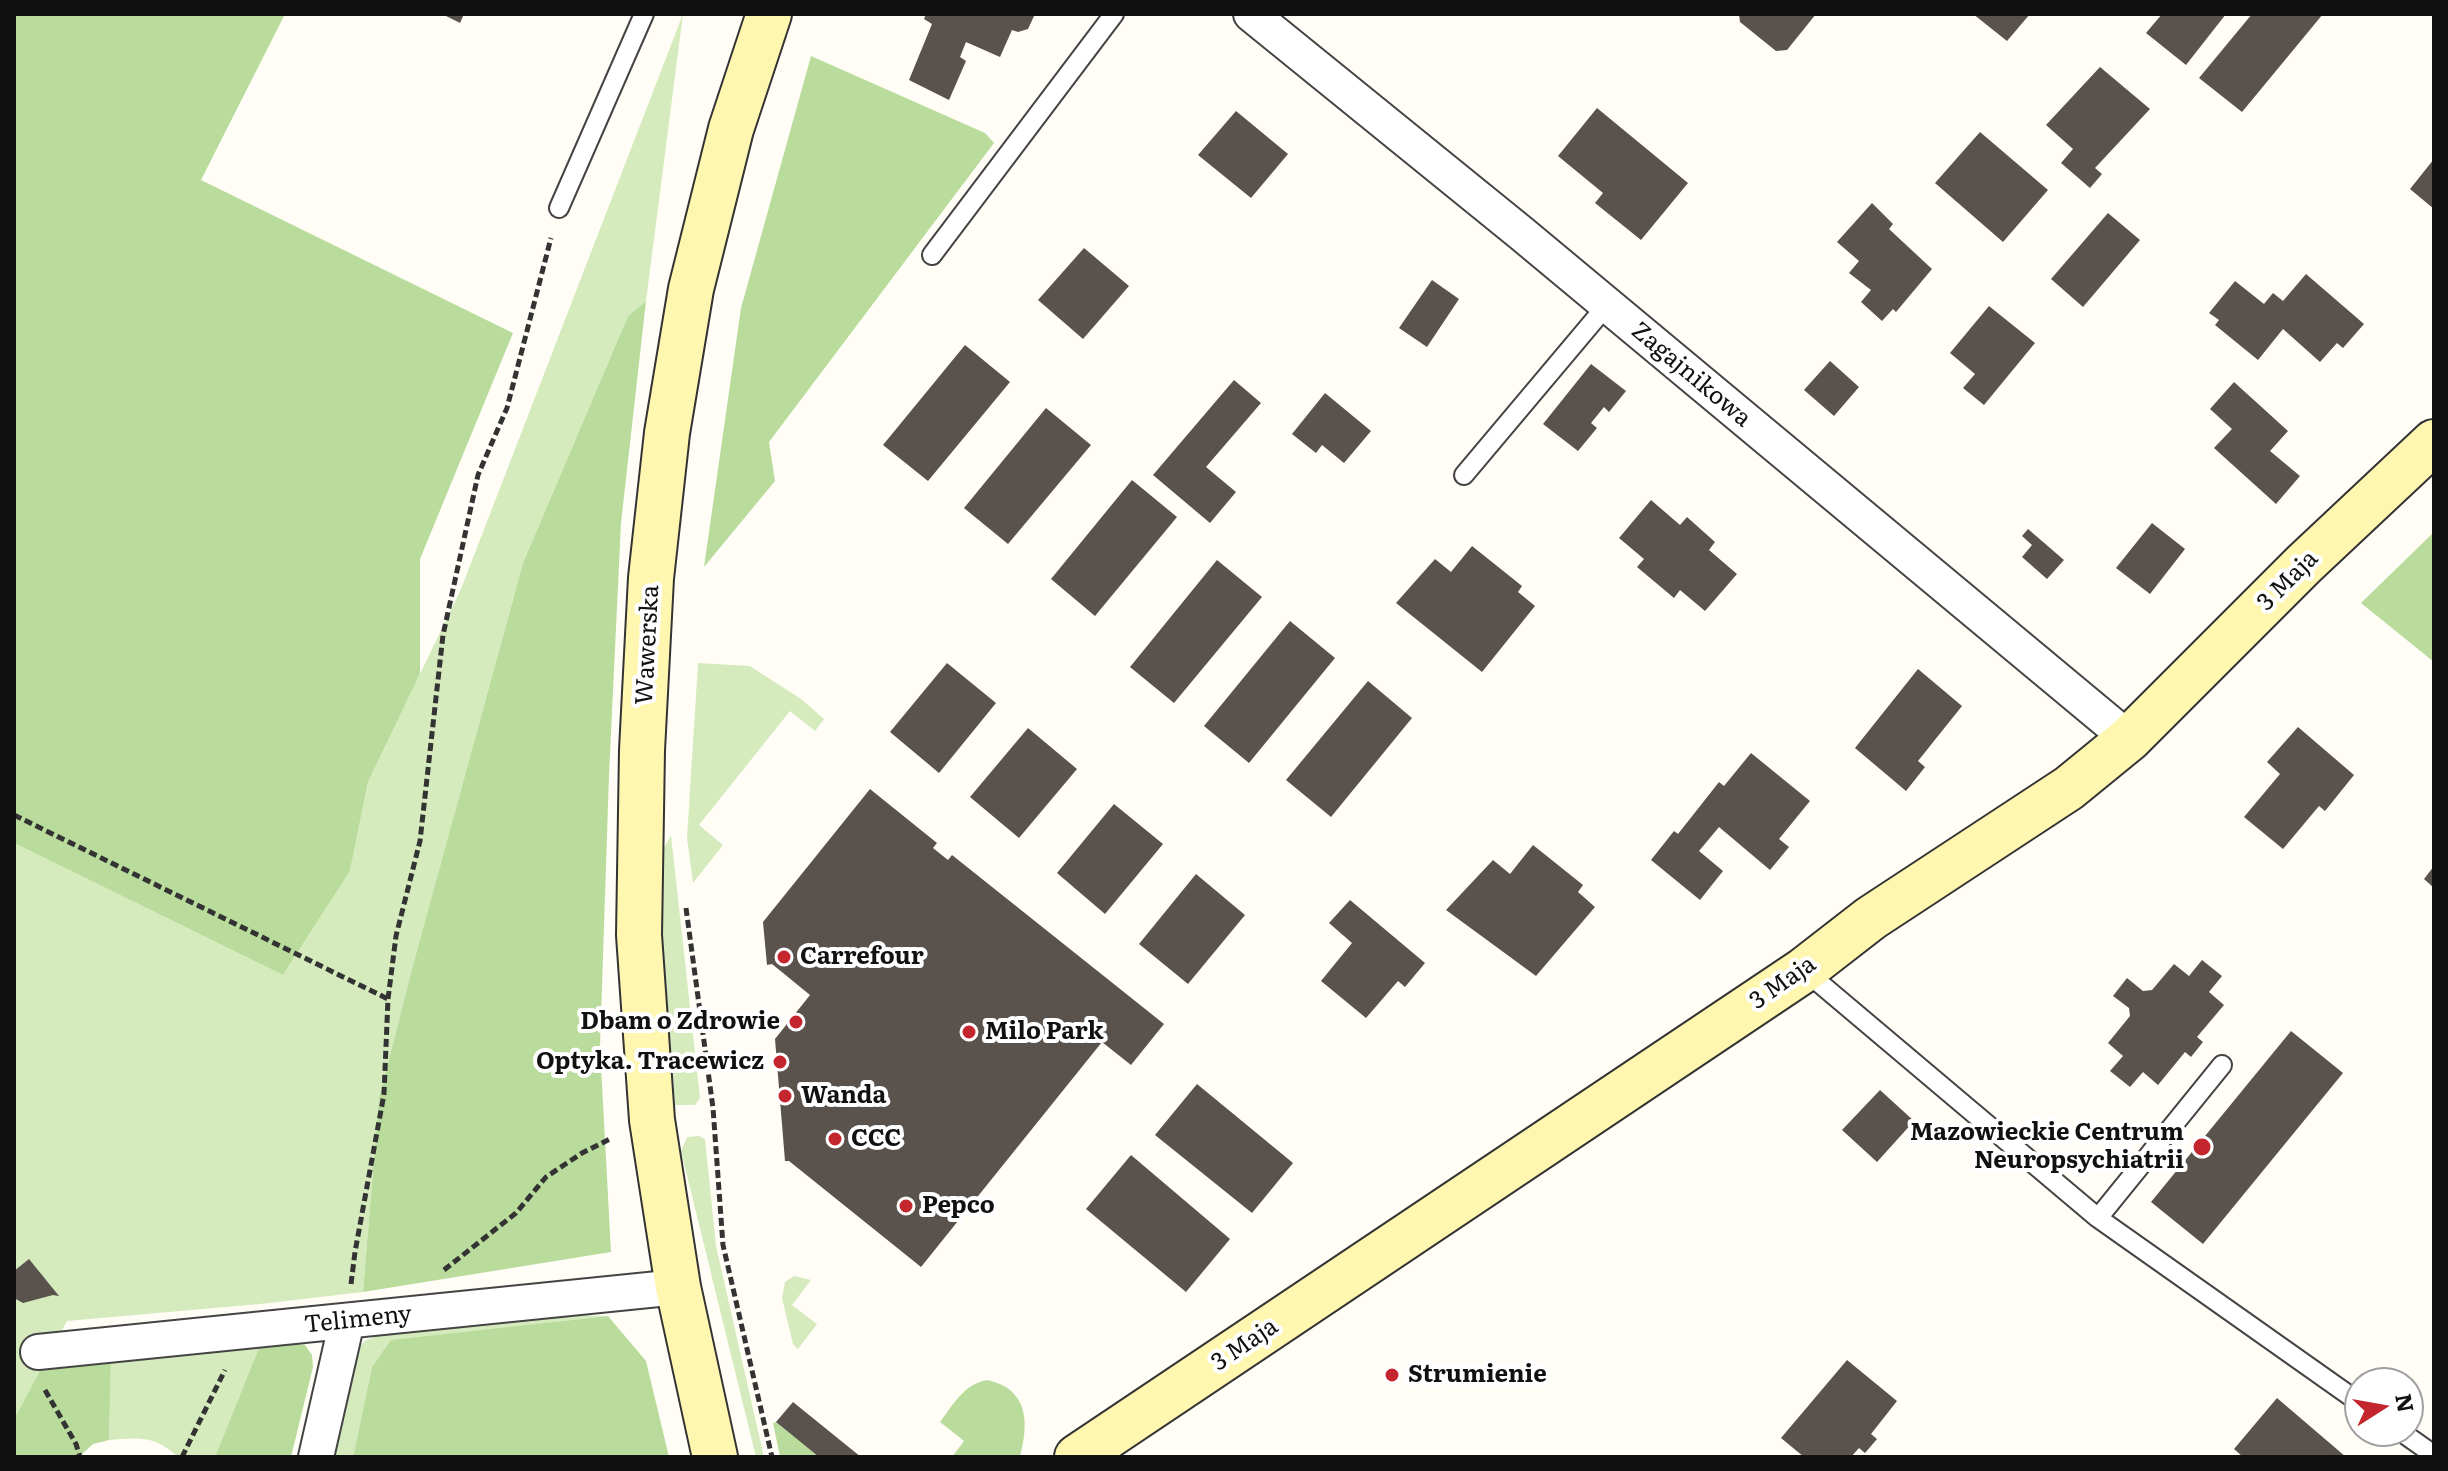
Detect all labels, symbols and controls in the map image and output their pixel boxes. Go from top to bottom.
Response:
street label: Zagajnikowa [1625,317,1757,433]
street label: 3 Maja [2252,545,2324,617]
street label: Wawerska [630,584,666,706]
place label: Carrefour [800,943,924,971]
marker: Carrefour [775,948,793,966]
street label: 3 Maja [1744,950,1822,1016]
place label: Dbam o Zdrowie [580,1008,780,1036]
marker: Dbam o Zdrowie [787,1013,805,1031]
place label: Milo Park [985,1018,1104,1046]
marker: Milo Park [960,1023,978,1041]
place label: Optyka. Tracewicz [536,1048,764,1076]
marker: Optyka. Tracewicz [771,1053,789,1071]
place label: Wanda [801,1082,886,1110]
marker: Wanda [776,1087,794,1105]
place label: Mazowieckie Centrum Neuropsychiatrii [1910,1119,2184,1175]
place label: CCC [851,1125,901,1153]
marker: CCC [826,1130,844,1148]
marker: Mazowieckie Centrum Neuropsychiatrii [2191,1136,2213,1158]
place label: Pepco [922,1192,995,1220]
marker: Pepco [897,1197,915,1215]
street label: Telimeny [303,1300,413,1340]
street label: 3 Maja [1206,1312,1284,1378]
place label: Strumienie [1408,1361,1547,1389]
marker: Strumienie [1383,1366,1401,1384]
north arrow [2344,1367,2424,1447]
text: N [2388,1390,2424,1415]

